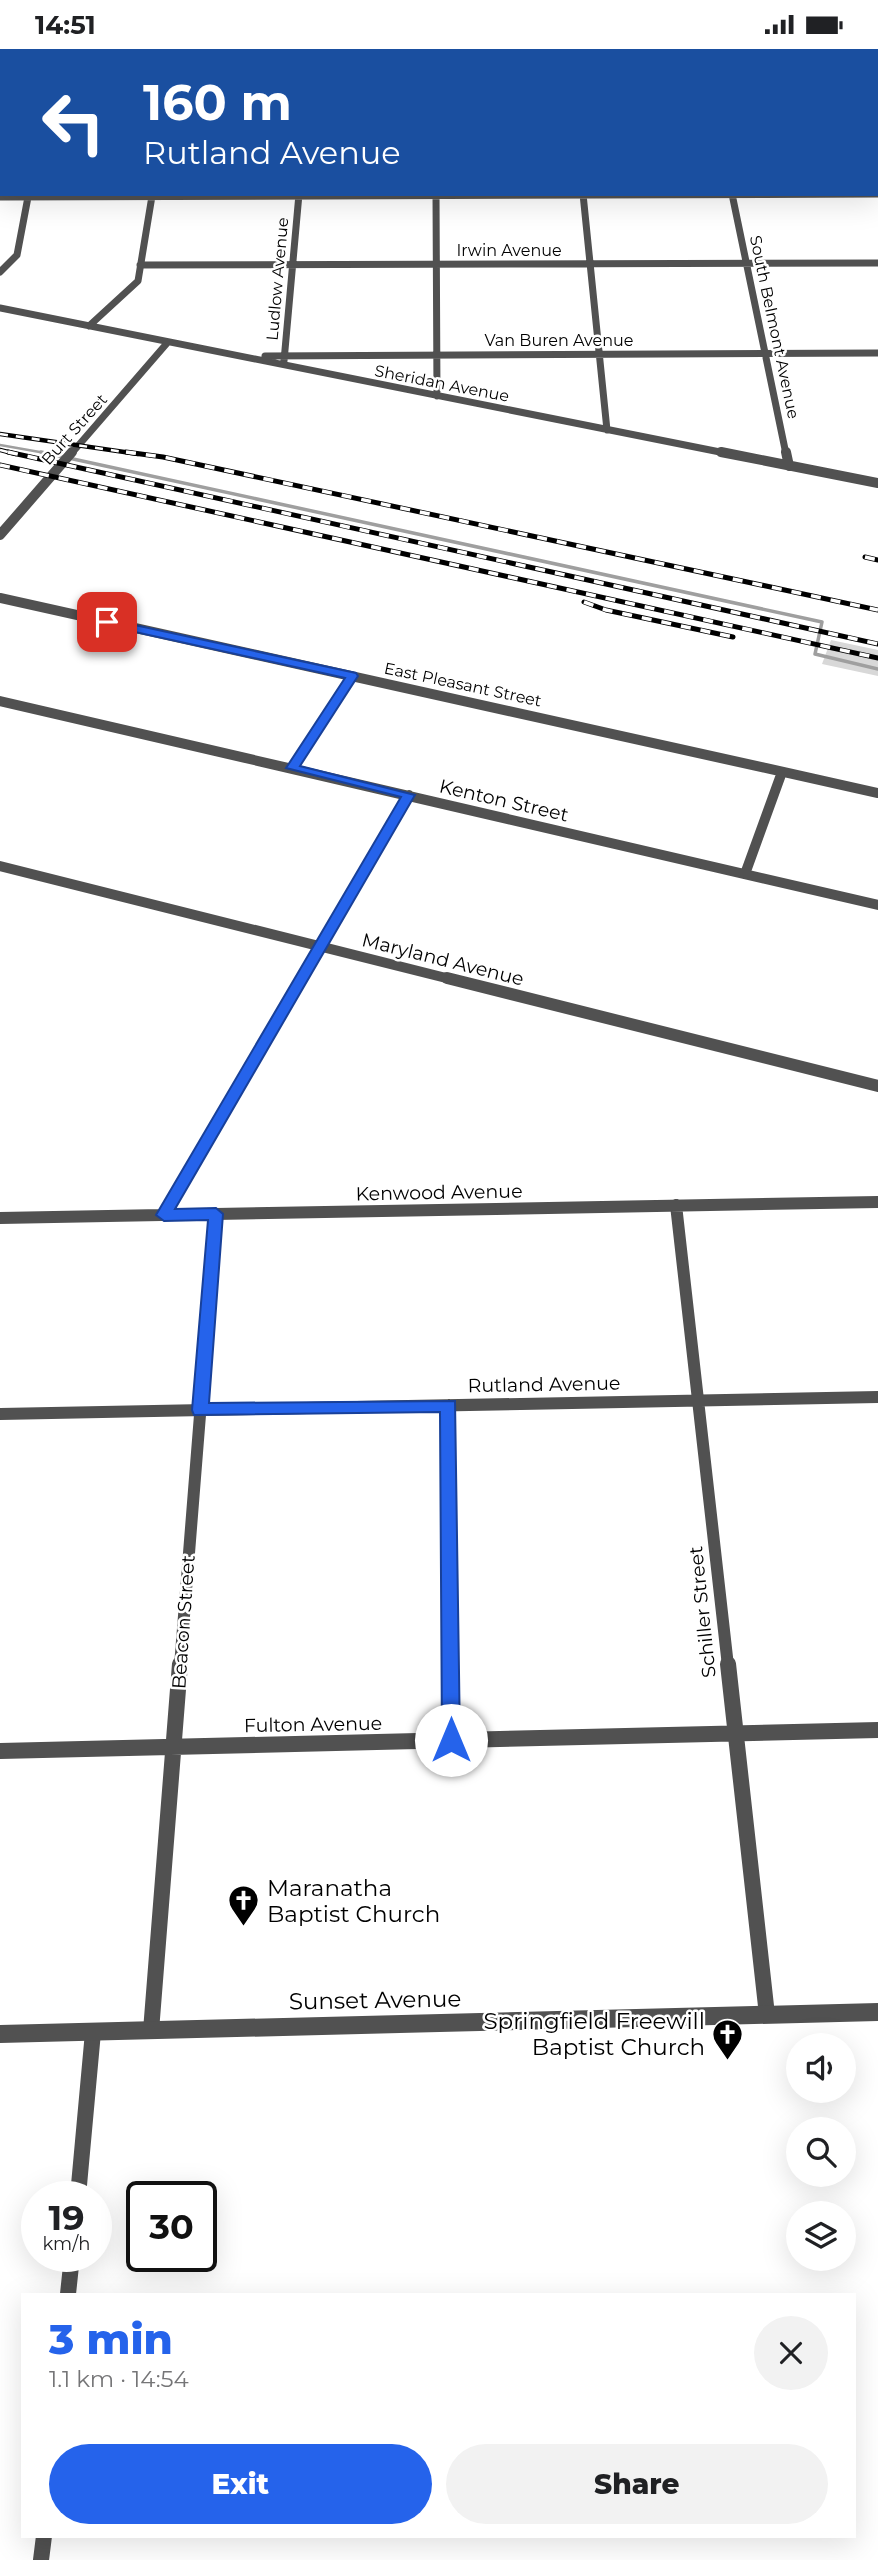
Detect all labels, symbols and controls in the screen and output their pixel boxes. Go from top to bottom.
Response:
text: 14:51 [35,9,96,41]
text: 160 m [143,73,292,132]
icon: left [28,77,119,168]
text: Rutland Avenue [143,133,401,172]
street label: Ludlow Avenue [263,217,292,341]
street label: South Belmont Avenue [746,234,803,421]
street label: Irwin Avenue [456,241,562,260]
street label: Van Buren Avenue [485,331,633,350]
street label: Sheridan Avenue [373,361,511,406]
street label: Burt Street [38,390,111,469]
pin [77,592,137,652]
icon: arrive [88,603,126,641]
street label: East Pleasant Street [383,659,544,711]
street label: Kenton Street [437,774,571,827]
street label: Maryland Avenue [360,928,526,991]
street label: Kenwood Avenue [355,1180,523,1205]
street label: Rutland Avenue [467,1372,621,1397]
street label: Schiller Street [684,1545,721,1679]
street label: Beacon Street [167,1554,200,1690]
position arrow [414,1703,488,1777]
street label: Fulton Avenue [244,1712,382,1737]
place label: Maranatha Baptist Church [267,1874,440,1928]
church icon: Maranatha Baptist Church [227,1884,261,1928]
street label: Sunset Avenue [289,1984,461,2016]
place label: Springfield Freewill Baptist Church [483,2007,705,2061]
church icon: Springfield Freewill Baptist Church [711,2017,745,2061]
map controls [786,2033,856,2271]
button: sound [786,2033,856,2103]
button: search [786,2117,856,2187]
speed limit sign: 30 [126,2181,217,2272]
text: 19 [48,2196,85,2239]
button: layers [786,2201,856,2271]
text: km/h [42,2233,91,2255]
text: 3 min [49,2313,173,2365]
button: close [754,2316,828,2390]
text: 1.1 km · 14:54 [49,2365,189,2393]
button: Exit [49,2444,432,2524]
button: Share [446,2444,828,2524]

